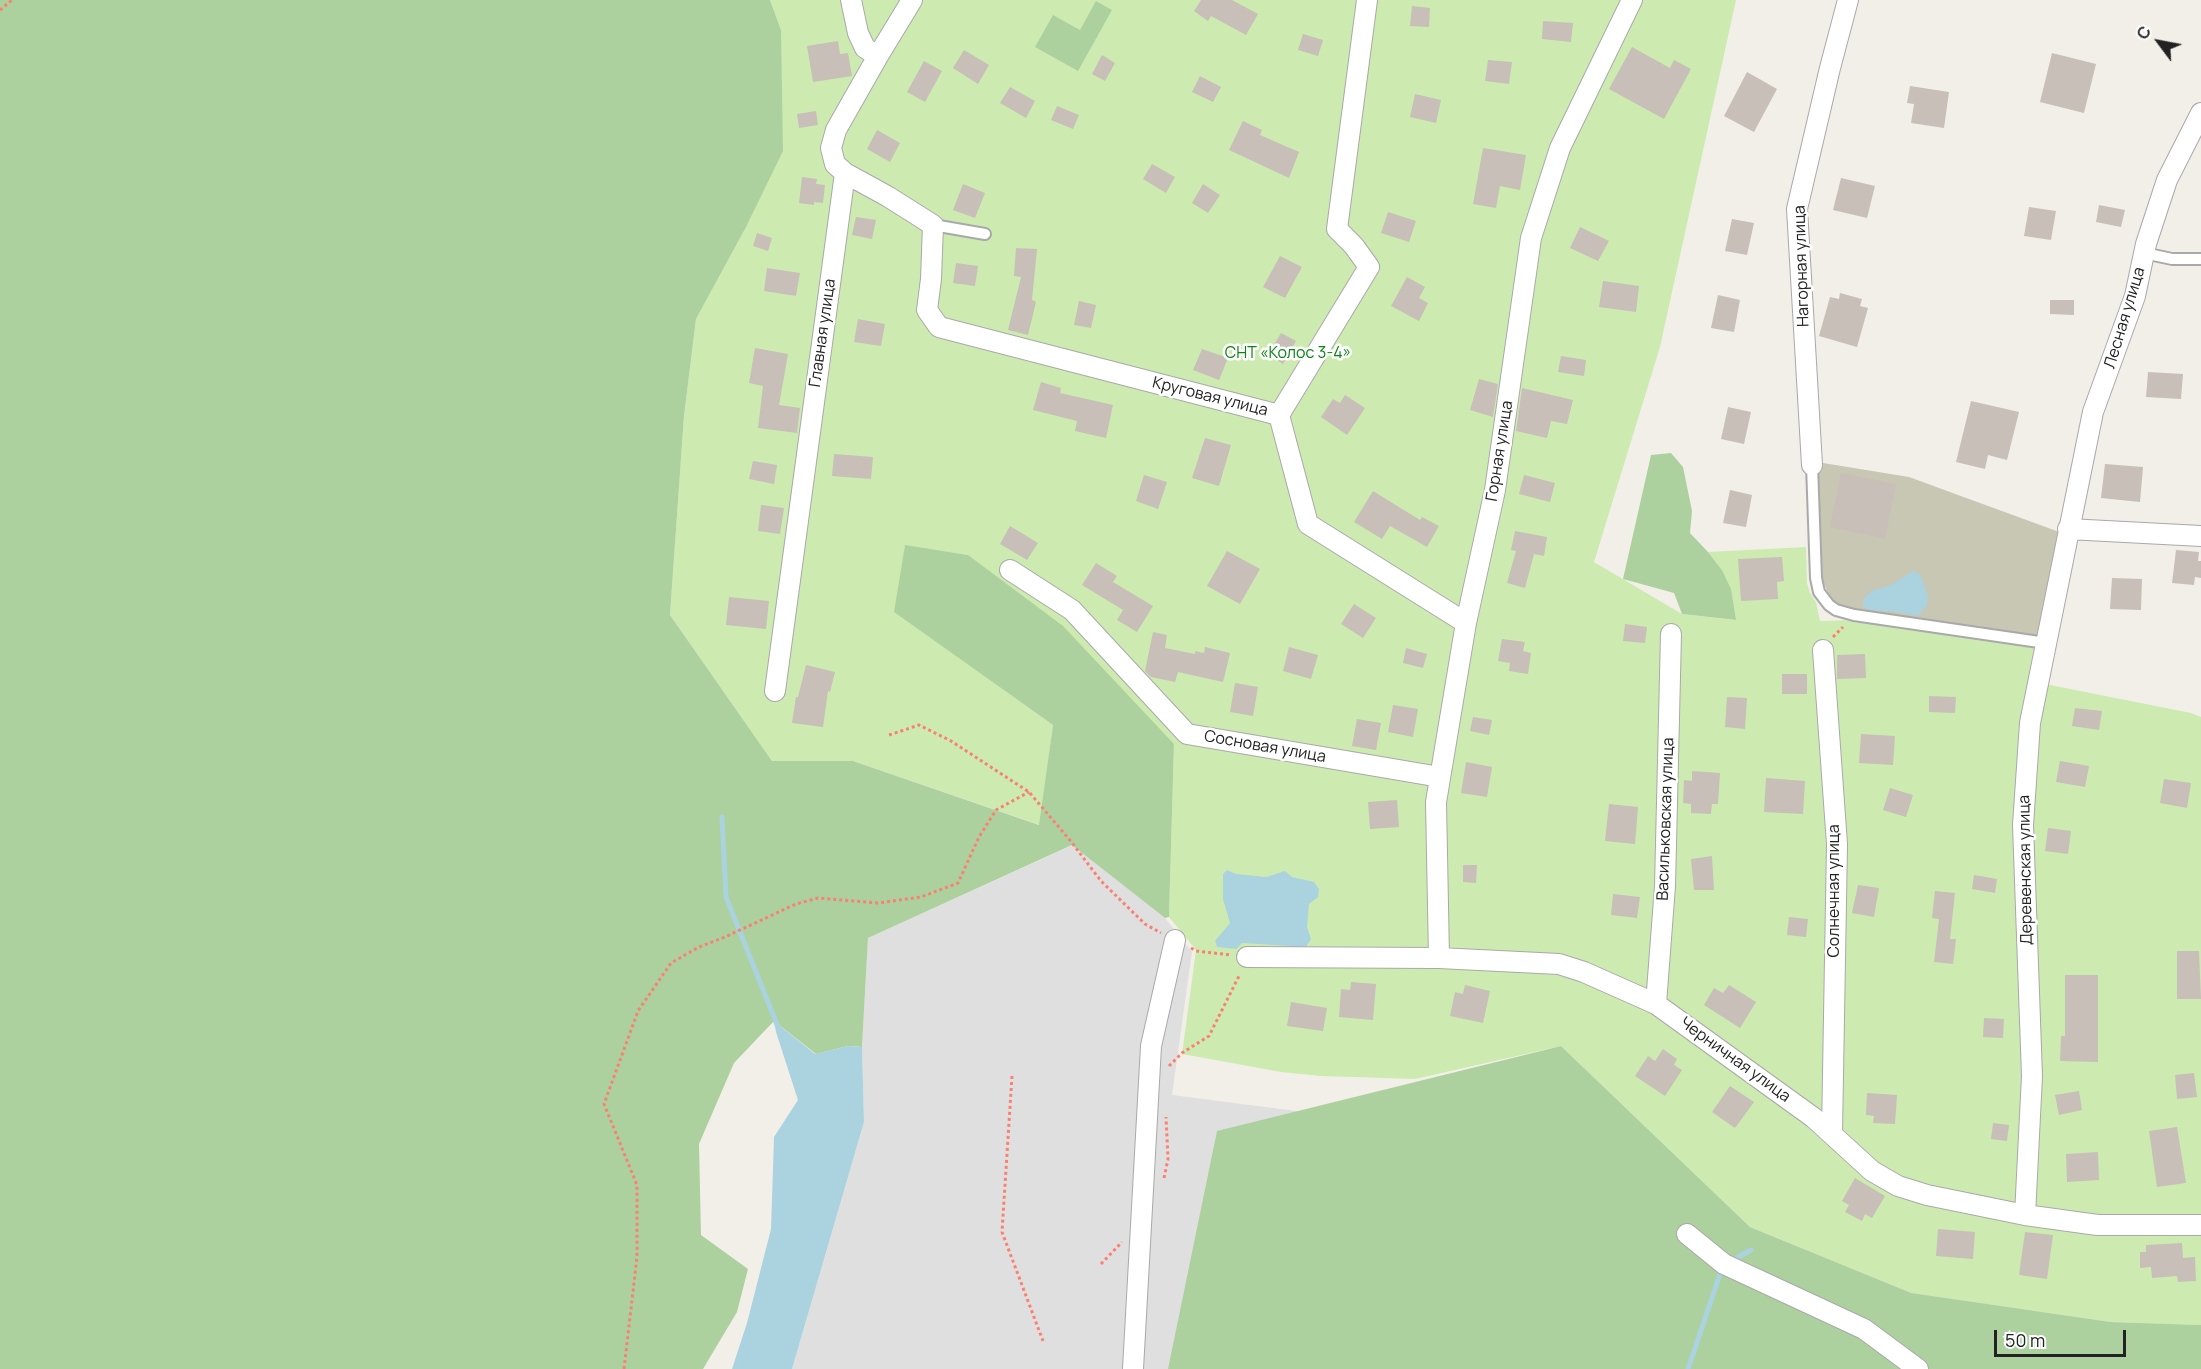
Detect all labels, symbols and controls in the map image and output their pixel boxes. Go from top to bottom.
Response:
north arrow [2129,12,2189,72]
text: С [2131,22,2156,43]
street label: Нагорная улица [1790,205,1814,327]
street label: Лесная улица [2100,265,2150,371]
street label: Главная улица [806,277,840,389]
park label: СНТ «Колос 3-4» [1225,344,1351,364]
street label: Круговая улица [1150,373,1270,421]
street label: Горная улица [1483,399,1517,503]
street label: Сосновая улица [1203,727,1327,767]
street label: Васильковская улица [1654,737,1678,901]
street label: Деревенская улица [2015,795,2037,945]
street label: Солнечная улица [1825,824,1845,958]
street label: Черничная улица [1676,1013,1794,1107]
scale bar [1997,1318,2129,1356]
text: 50 m [2005,1328,2045,1352]

